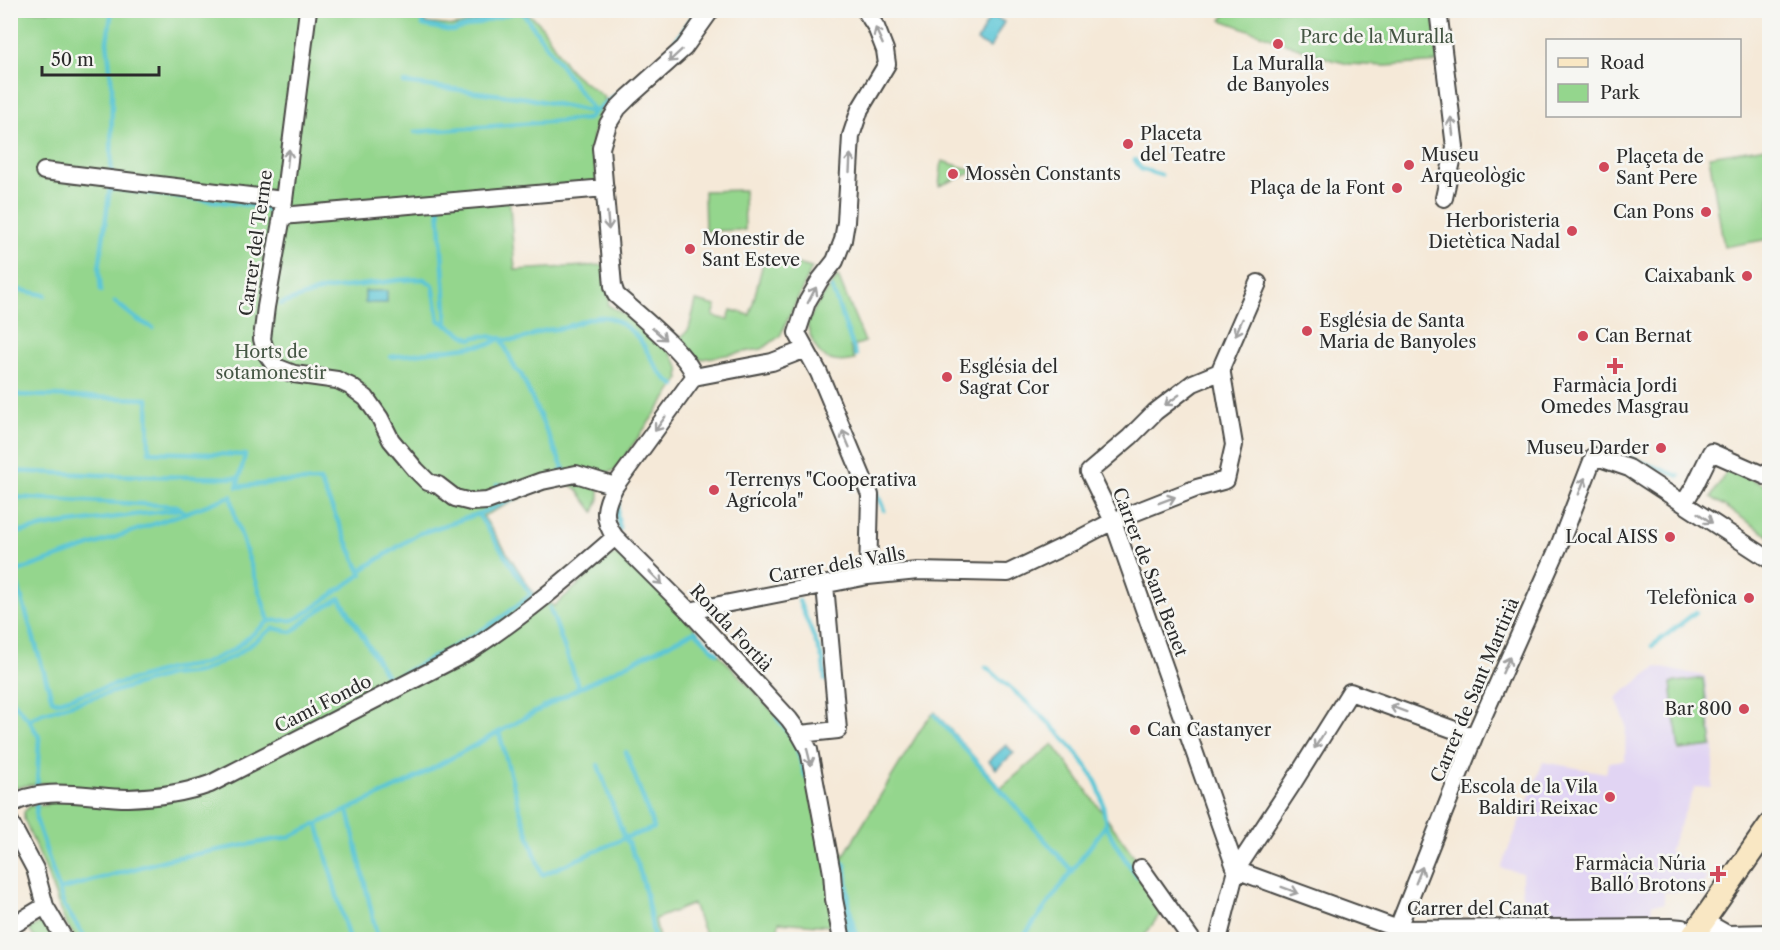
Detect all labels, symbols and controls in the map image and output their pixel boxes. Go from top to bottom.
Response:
park label: Parc de la Muralla [1300,26,1455,48]
one-way arrow [873,27,885,45]
marker: La Muralla de Banyoles [1271,37,1285,51]
scale bar [42,39,159,77]
legend [1546,39,1741,117]
text: 50 m [51,49,94,71]
one-way arrow [668,49,683,63]
text: Road [1600,52,1645,74]
place label: La Muralla de Banyoles [1227,53,1329,96]
text: Park [1600,82,1641,104]
one-way arrow [1446,117,1457,137]
place label: Placeta del Teatre [1140,123,1226,166]
marker: Placeta del Teatre [1121,137,1135,151]
place label: Museu Arqueològic [1420,144,1526,187]
place label: Plaçeta de Sant Pere [1616,146,1704,189]
one-way arrow [283,149,294,169]
one-way arrow [844,154,855,174]
marker: Museu Arqueològic [1402,158,1416,172]
marker: Plaçeta de Sant Pere [1597,160,1611,174]
place label: Mossèn Constants [965,163,1121,185]
marker: Mossèn Constants [946,167,960,181]
street label: Carrer del Terme [235,168,277,318]
place label: Plaça de la Font [1250,177,1386,199]
marker: Plaça de la Font [1390,181,1404,195]
place label: Can Pons [1613,201,1694,223]
marker: Can Pons [1699,205,1713,219]
place label: Herboristeria Dietètica Nadal [1428,210,1561,253]
one-way arrow [603,211,614,231]
marker: Herboristeria Dietètica Nadal [1565,224,1579,238]
place label: Monestir de Sant Esteve [702,228,805,271]
marker: Monestir de Sant Esteve [683,242,697,256]
place label: Caixabank [1644,265,1737,287]
marker: Caixabank [1740,269,1754,283]
one-way arrow [806,287,818,304]
place label: Església de Santa Maria de Banyoles [1319,310,1476,353]
one-way arrow [1233,317,1244,336]
marker: Església de Santa Maria de Banyoles [1300,324,1314,338]
place label: Can Bernat [1595,325,1692,347]
one-way arrow [651,327,666,341]
marker: Can Bernat [1576,329,1590,343]
park label: Horts de sotamonestir [215,341,327,384]
place label: Església del Sagrat Cor [959,356,1058,399]
marker: Farmàcia Jordi Omedes Masgrau [1608,359,1622,373]
marker: Església del Sagrat Cor [940,370,954,384]
place label: Farmàcia Jordi Omedes Masgrau [1541,375,1689,418]
one-way arrow [1164,393,1180,406]
one-way arrow [654,416,666,432]
one-way arrow [840,430,851,448]
place label: Museu Darder [1526,437,1649,459]
marker: Museu Darder [1654,441,1668,455]
place label: Terrenys "Cooperativa Agrícola" [725,469,917,512]
one-way arrow [1578,477,1589,496]
marker: Terrenys "Cooperativa Agrícola" [707,483,721,497]
street label: Carrer de Sant Benet [1108,484,1193,660]
one-way arrow [1157,494,1176,505]
one-way arrow [1697,512,1713,524]
place label: Local AISS [1565,526,1658,548]
marker: Local AISS [1663,530,1677,544]
street label: Carrer dels Valls [767,542,907,588]
one-way arrow [649,571,663,586]
street label: Ronda Fortià [685,580,777,677]
place label: Telefònica [1647,587,1738,609]
marker: Telefònica [1742,591,1756,605]
street label: Carrer de Sant Martirià [1426,594,1524,786]
one-way arrow [1501,657,1512,675]
street label: Camí Fondo [271,670,375,738]
place label: Bar 800 [1664,698,1732,720]
marker: Bar 800 [1737,702,1751,716]
one-way arrow [1389,703,1408,714]
place label: Can Castanyer [1147,719,1272,741]
marker: Can Castanyer [1128,723,1142,737]
one-way arrow [1313,732,1325,749]
one-way arrow [804,747,816,766]
place label: Escola de la Vila Baldiri Reixac [1460,776,1598,819]
marker: Escola de la Vila Baldiri Reixac [1603,790,1617,804]
place label: Farmàcia Núria Balló Brotons [1575,853,1706,896]
one-way arrow [1414,866,1425,885]
marker: Farmàcia Núria Balló Brotons [1711,867,1725,881]
one-way arrow [1281,886,1299,897]
street label: Carrer del Canat [1407,898,1550,920]

